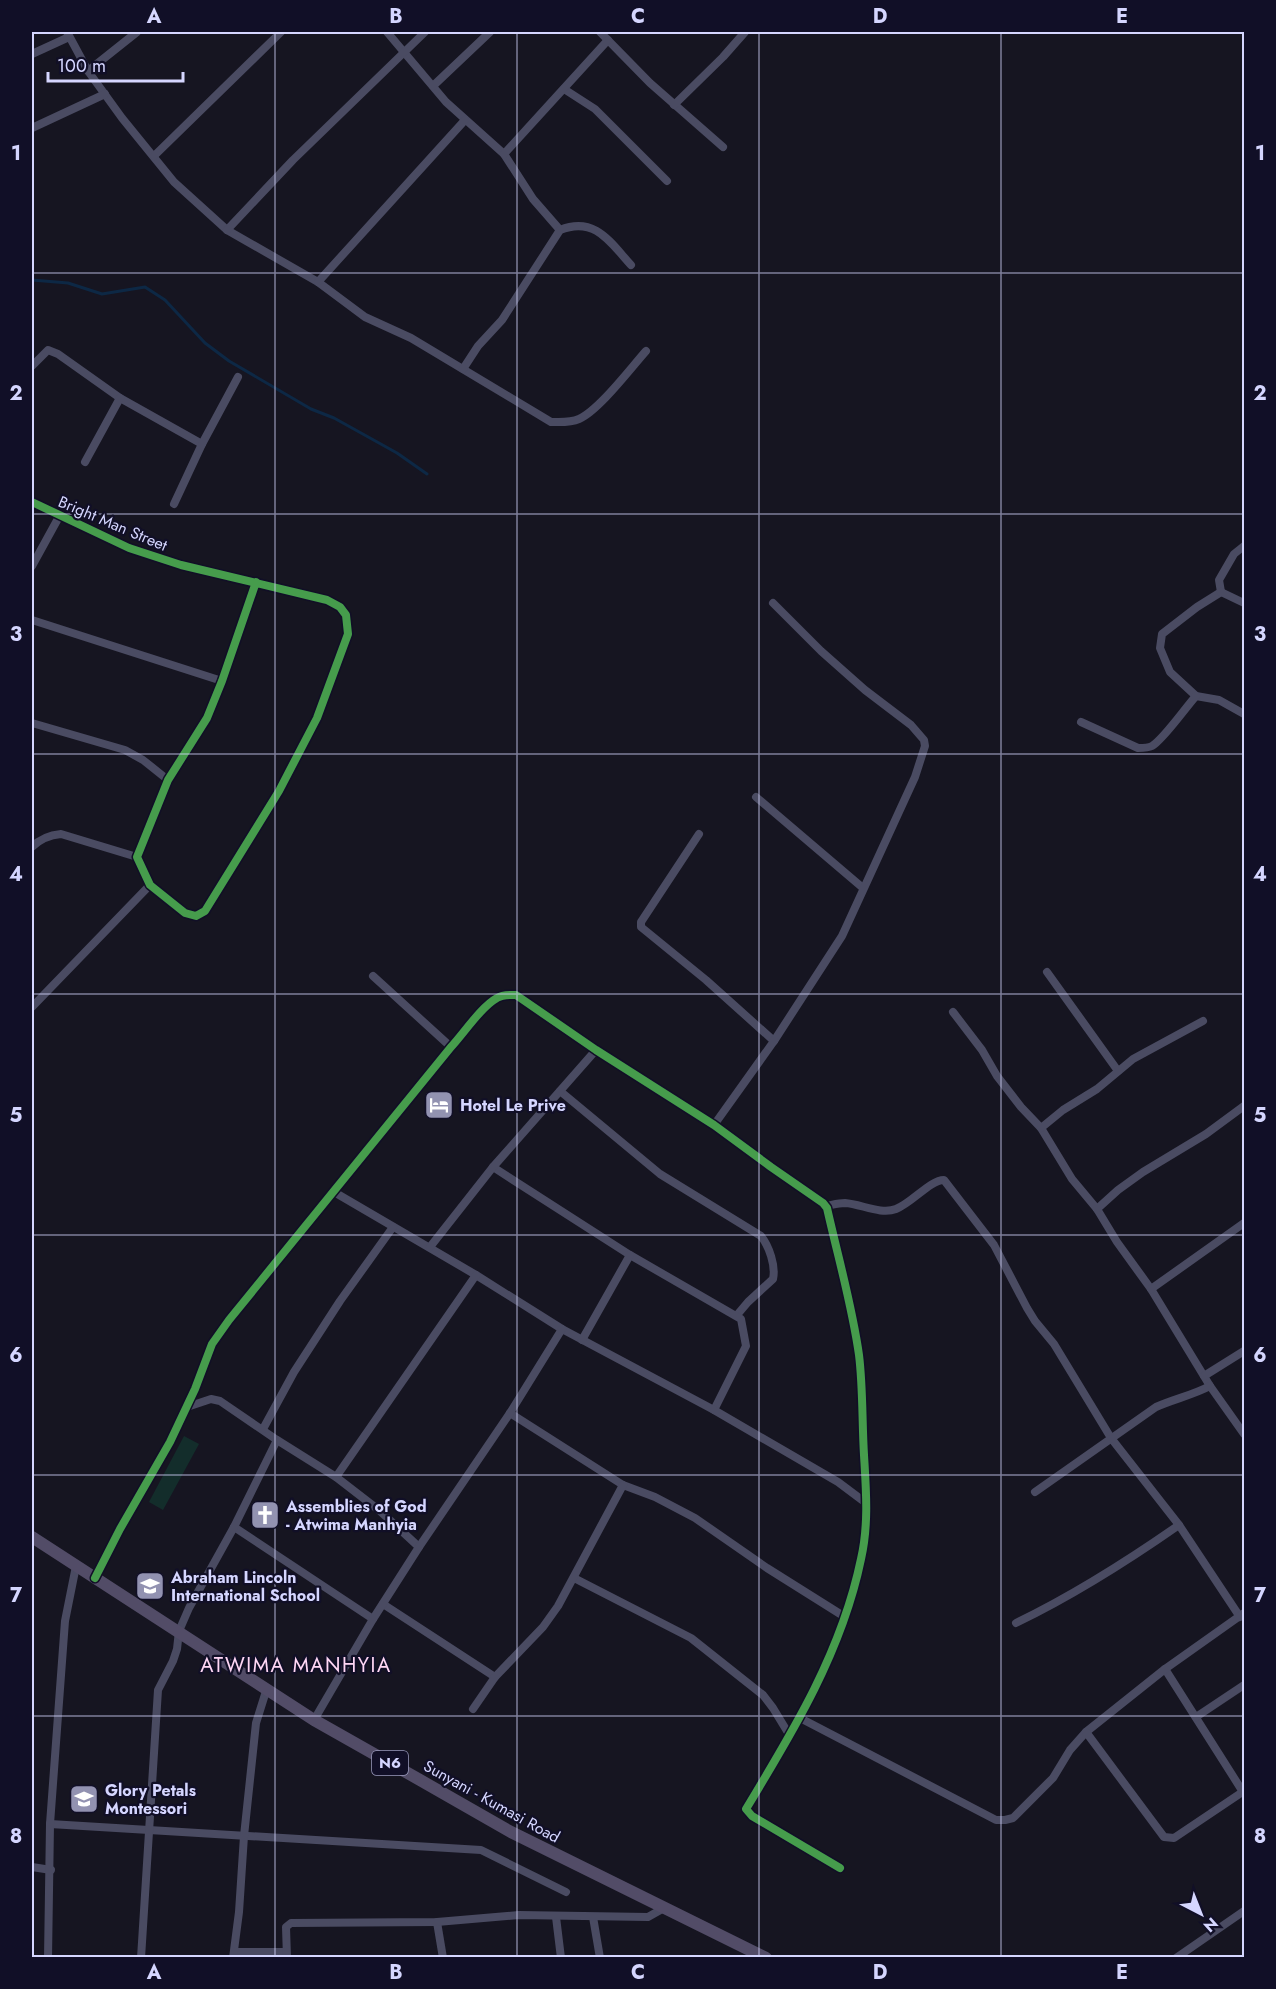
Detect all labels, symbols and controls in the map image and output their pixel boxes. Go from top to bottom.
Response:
text: A [146,2,162,31]
text: B [389,2,403,31]
text: C [631,2,645,31]
text: D [873,2,887,31]
text: E [1116,2,1128,31]
scale bar [48,45,183,83]
text: 100 m [57,53,106,79]
text: 1 [11,139,21,168]
text: 1 [1255,139,1265,168]
text: 2 [9,379,23,408]
text: 2 [1253,379,1267,408]
street label: Bright Man Street [55,490,171,557]
text: 3 [10,620,22,649]
text: 3 [1254,620,1266,649]
text: 4 [9,860,23,889]
text: 4 [1253,860,1267,889]
hotel icon: Hotel Le Prive [423,1089,455,1121]
place label: Hotel Le Prive [460,1094,566,1117]
text: 5 [10,1101,23,1130]
text: 5 [1254,1101,1267,1130]
text: 6 [9,1341,23,1370]
text: 6 [1253,1341,1267,1370]
place label: Assemblies of God - Atwima Manhyia [285,1495,427,1536]
church icon: Assemblies of God - Atwima Manhyia [249,1499,281,1531]
place label: Abraham Lincoln International School [170,1566,320,1607]
school or university icon: Abraham Lincoln International School [134,1570,166,1602]
text: 7 [10,1581,23,1610]
text: 7 [1254,1581,1267,1610]
district label: ATWIMA MANHYIA [200,1651,392,1680]
road number: N6 [372,1751,408,1775]
street label: Sunyani - Kumasi Road [419,1754,564,1849]
place label: Glory Petals Montessori [105,1779,196,1820]
school or university icon: Glory Petals Montessori [68,1783,100,1815]
text: 8 [10,1822,22,1851]
text: 8 [1254,1822,1266,1851]
north arrow [1171,1884,1231,1944]
text: N [1198,1912,1223,1938]
text: A [146,1958,162,1987]
text: B [389,1958,403,1987]
text: C [631,1958,645,1987]
text: D [873,1958,887,1987]
text: E [1116,1958,1128,1987]

